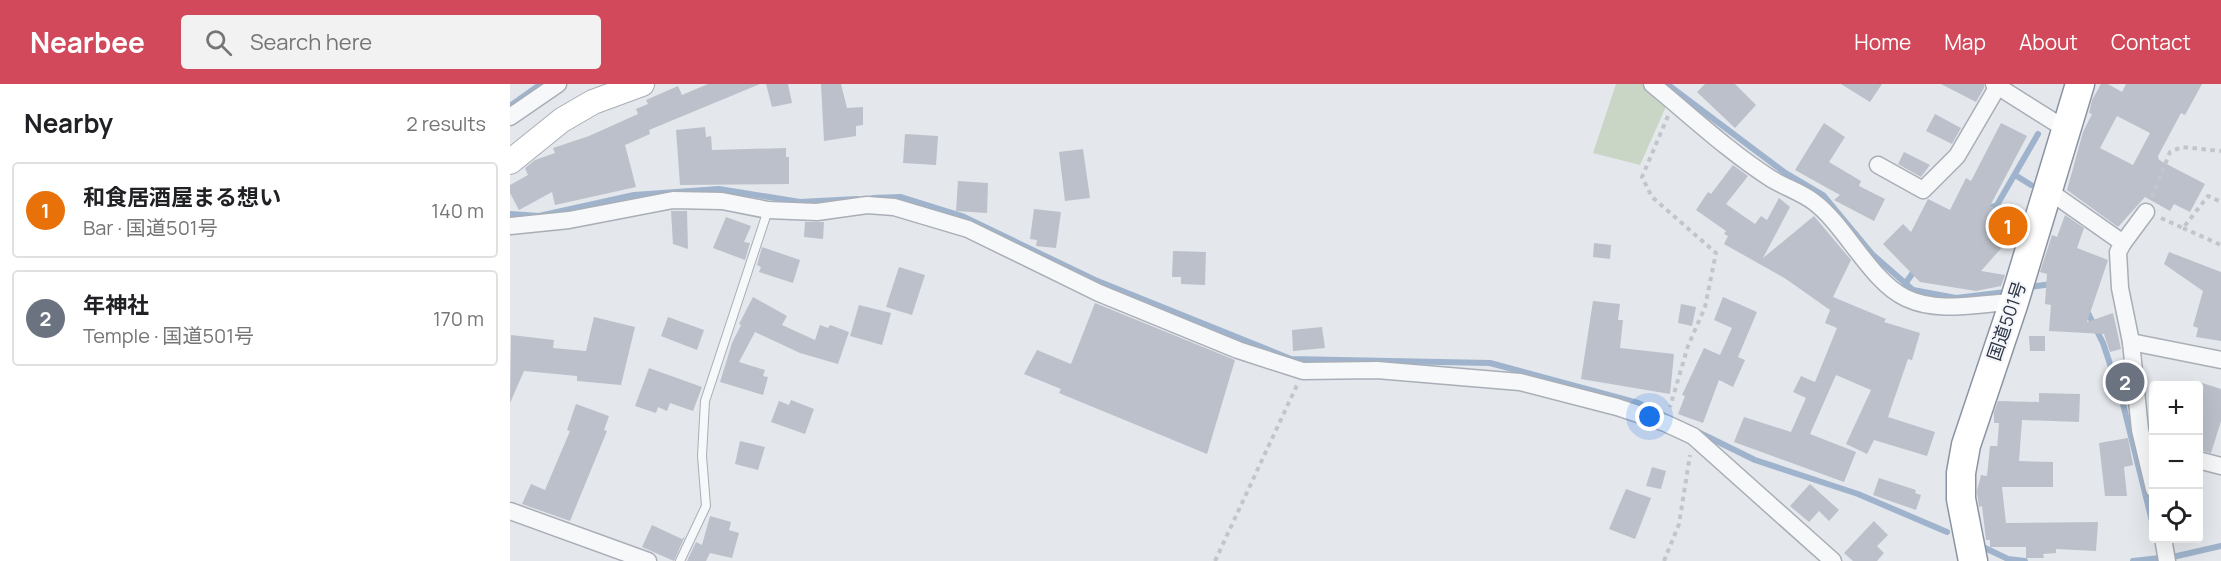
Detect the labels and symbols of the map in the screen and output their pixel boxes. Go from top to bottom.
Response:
pin: 1 [1988,204,2028,248]
street label: 国道501号 [1981,278,2031,364]
pin: 2 [2106,360,2144,404]
your location [1635,402,1664,431]

